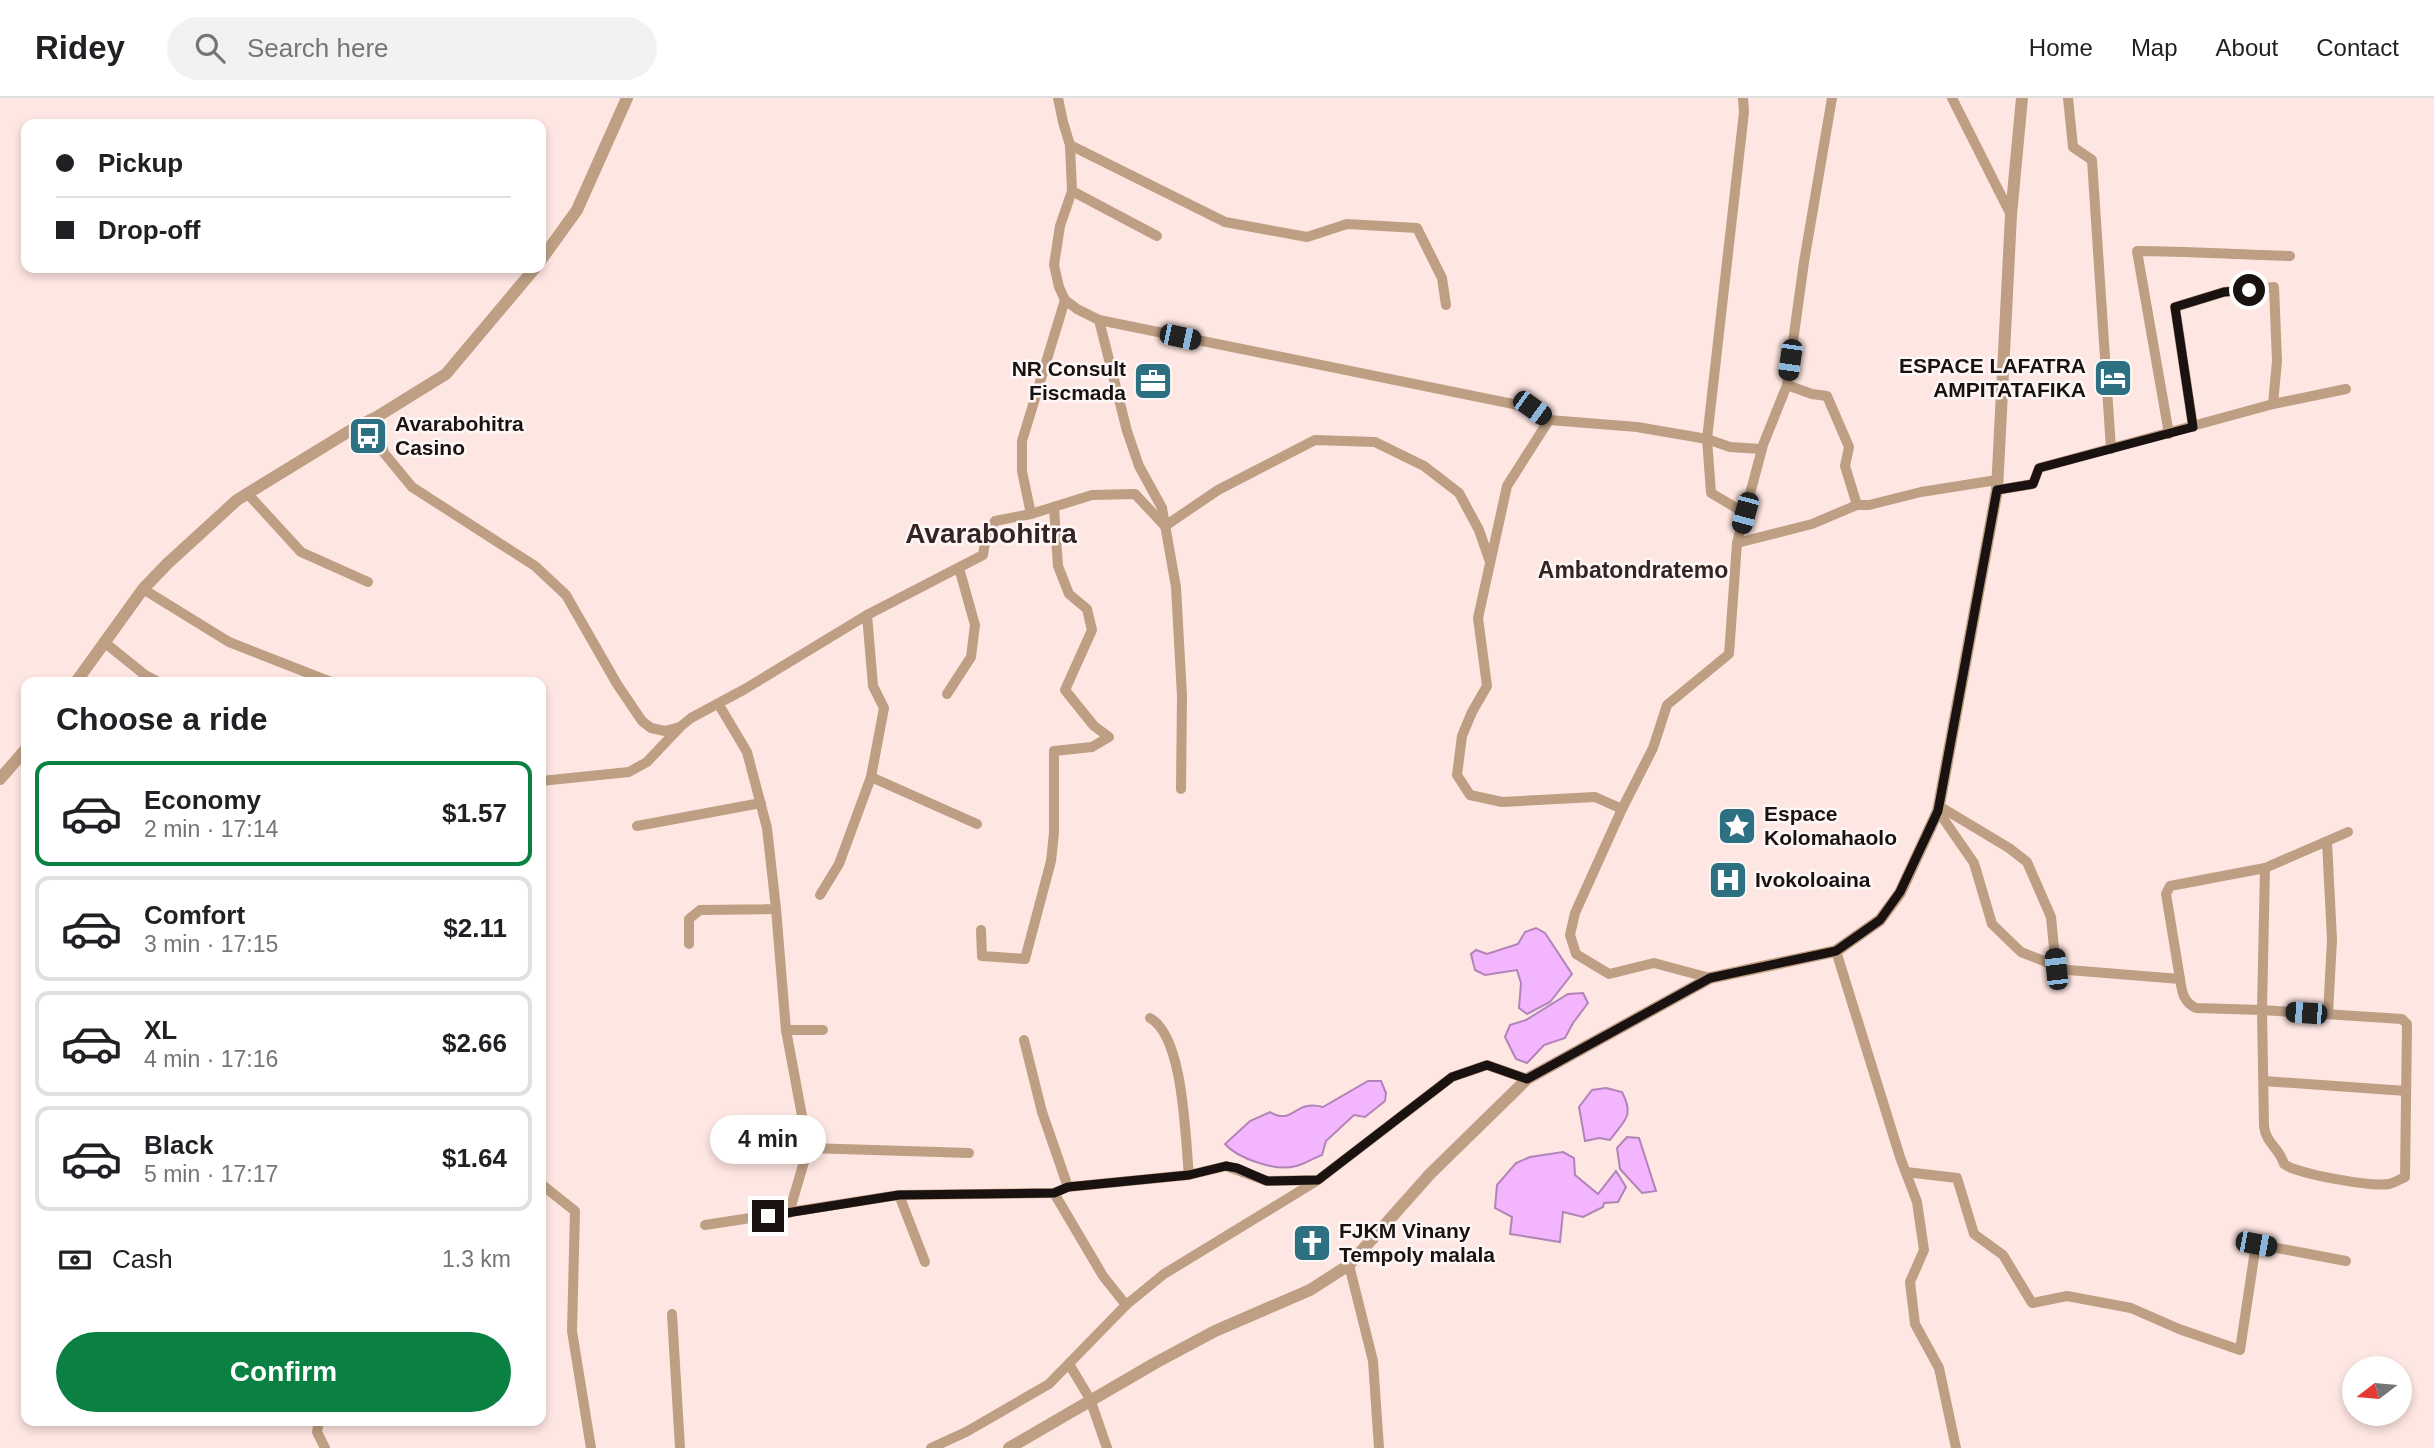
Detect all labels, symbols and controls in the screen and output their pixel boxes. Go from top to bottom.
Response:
search box [167,17,657,80]
text: Ridey [35,29,125,66]
icon: search [191,29,229,67]
text: Search here [247,33,389,63]
text: Home [2029,34,2093,61]
text: Map [2131,34,2178,61]
text: About [2216,34,2278,61]
text: Contact [2316,34,2399,61]
text: Pickup [98,148,183,178]
text: Drop-off [98,215,201,245]
route start [2233,274,2265,306]
car [1158,322,1203,352]
car [1777,338,1804,382]
place label: ESPACE LAFATRA AMPITATAFIKA [1899,354,2086,401]
place label: NR Consult Fiscmada [1012,357,1126,404]
hotel icon: ESPACE LAFATRA AMPITATAFIKA [2092,357,2134,399]
office icon: NR Consult Fiscmada [1132,360,1174,402]
car [1509,387,1556,429]
place label: Avarabohitra Casino [395,412,524,459]
bus stop icon: Avarabohitra Casino [347,415,389,457]
car [1730,490,1761,536]
district label: Avarabohitra [905,518,1077,549]
district label: Ambatondratemo [1538,557,1728,583]
text: Choose a ride [56,701,268,737]
icon: car [60,782,123,845]
text: Economy [144,785,261,815]
text: $1.57 [442,798,507,828]
place label: Espace Kolomahaolo [1764,802,1897,849]
place icon: Espace Kolomahaolo [1716,805,1758,847]
text: 2 min · 17:14 [144,816,278,842]
hospital icon: Ivokoloaina [1707,859,1749,901]
place label: Ivokoloaina [1755,868,1871,891]
icon: car [60,897,123,960]
text: Comfort [144,900,245,930]
text: $2.11 [443,913,507,943]
text: 3 min · 17:15 [144,931,278,957]
car [2044,947,2069,991]
car [2285,1001,2328,1025]
icon: car [60,1012,123,1075]
text: XL [144,1015,177,1045]
text: $2.66 [442,1028,507,1058]
text: 4 min · 17:16 [144,1046,278,1072]
callout: 4 min [710,1114,826,1164]
text: 4 min [738,1126,798,1152]
icon: car [60,1127,123,1190]
text: Black [144,1130,213,1160]
text: $1.64 [442,1143,507,1173]
text: 5 min · 17:17 [144,1161,278,1187]
route end [752,1200,784,1232]
place label: FJKM Vinany Tempoly malala [1339,1219,1495,1266]
church icon: FJKM Vinany Tempoly malala [1291,1222,1333,1264]
car [2234,1230,2279,1258]
icon: cash [56,1241,94,1279]
text: Cash [112,1244,173,1274]
text: 1.3 km [442,1246,511,1272]
button: Confirm [56,1332,511,1412]
north arrow [2342,1356,2412,1426]
map controls [2342,1356,2412,1426]

